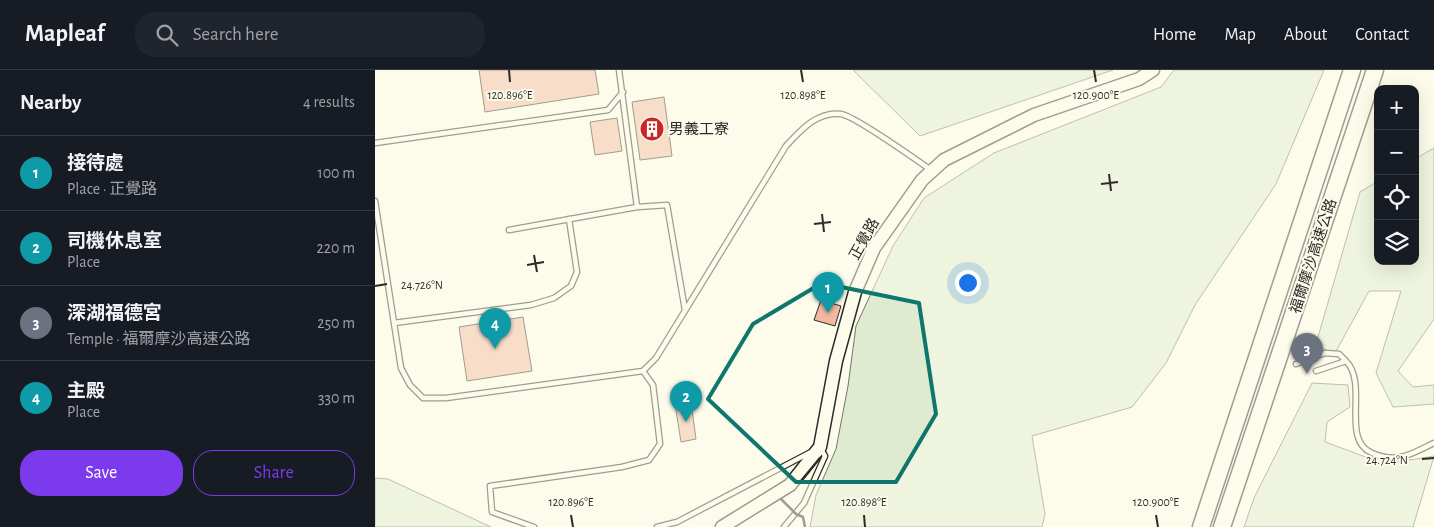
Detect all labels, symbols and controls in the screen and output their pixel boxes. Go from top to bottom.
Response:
search box [135,12,485,57]
icon: search [153,21,181,49]
text: Mapleaf [25,22,105,46]
text: Search here [193,25,279,44]
text: Home [1153,26,1196,44]
text: Map [1224,26,1256,44]
text: About [1284,26,1327,44]
text: Contact [1355,26,1409,44]
map controls [1374,85,1419,265]
button: + [1374,85,1419,130]
text: 120.896°E [488,89,533,101]
text: 120.898°E [781,89,826,101]
text: 120.900°E [1073,89,1119,101]
text: Nearby [20,92,81,113]
text: 4 results [303,94,355,110]
building icon: 男義工寮 [639,116,665,142]
place label: 男義工寮 [669,121,729,137]
button: − [1374,130,1419,175]
text: 接待處 [67,154,124,173]
text: 1 [33,165,39,181]
text: 100 m [317,165,355,181]
button: locate [1374,175,1419,220]
text: Place · 正覺路 [67,181,157,197]
street label: 福爾摩沙高速公路 [1286,196,1339,316]
street label: 正覺路 [846,215,882,263]
button: layers [1374,220,1419,265]
text: 司機休息室 [67,232,162,251]
text: 2 [32,240,40,256]
text: 220 m [317,240,355,256]
text: Place [67,254,100,270]
your location [955,270,981,296]
pin: 1 [812,272,844,313]
text: 24.726°N [401,279,443,291]
text: 深湖福德宮 [67,304,162,323]
pin: 4 [479,308,511,349]
text: 3 [33,315,39,331]
text: 250 m [317,315,355,331]
text: Temple · 福爾摩沙高速公路 [67,331,250,347]
pin: 3 [1291,333,1323,374]
pin: 2 [670,381,702,422]
text: 主殿 [67,382,105,401]
text: 4 [32,390,40,406]
text: 330 m [318,390,355,406]
text: Place [67,404,100,420]
button: Save [20,450,183,496]
button: Share [193,450,355,496]
text: 24.724°N [1366,454,1408,466]
text: 120.896°E [549,496,594,508]
text: 120.898°E [842,496,887,508]
text: 120.900°E [1133,496,1179,508]

